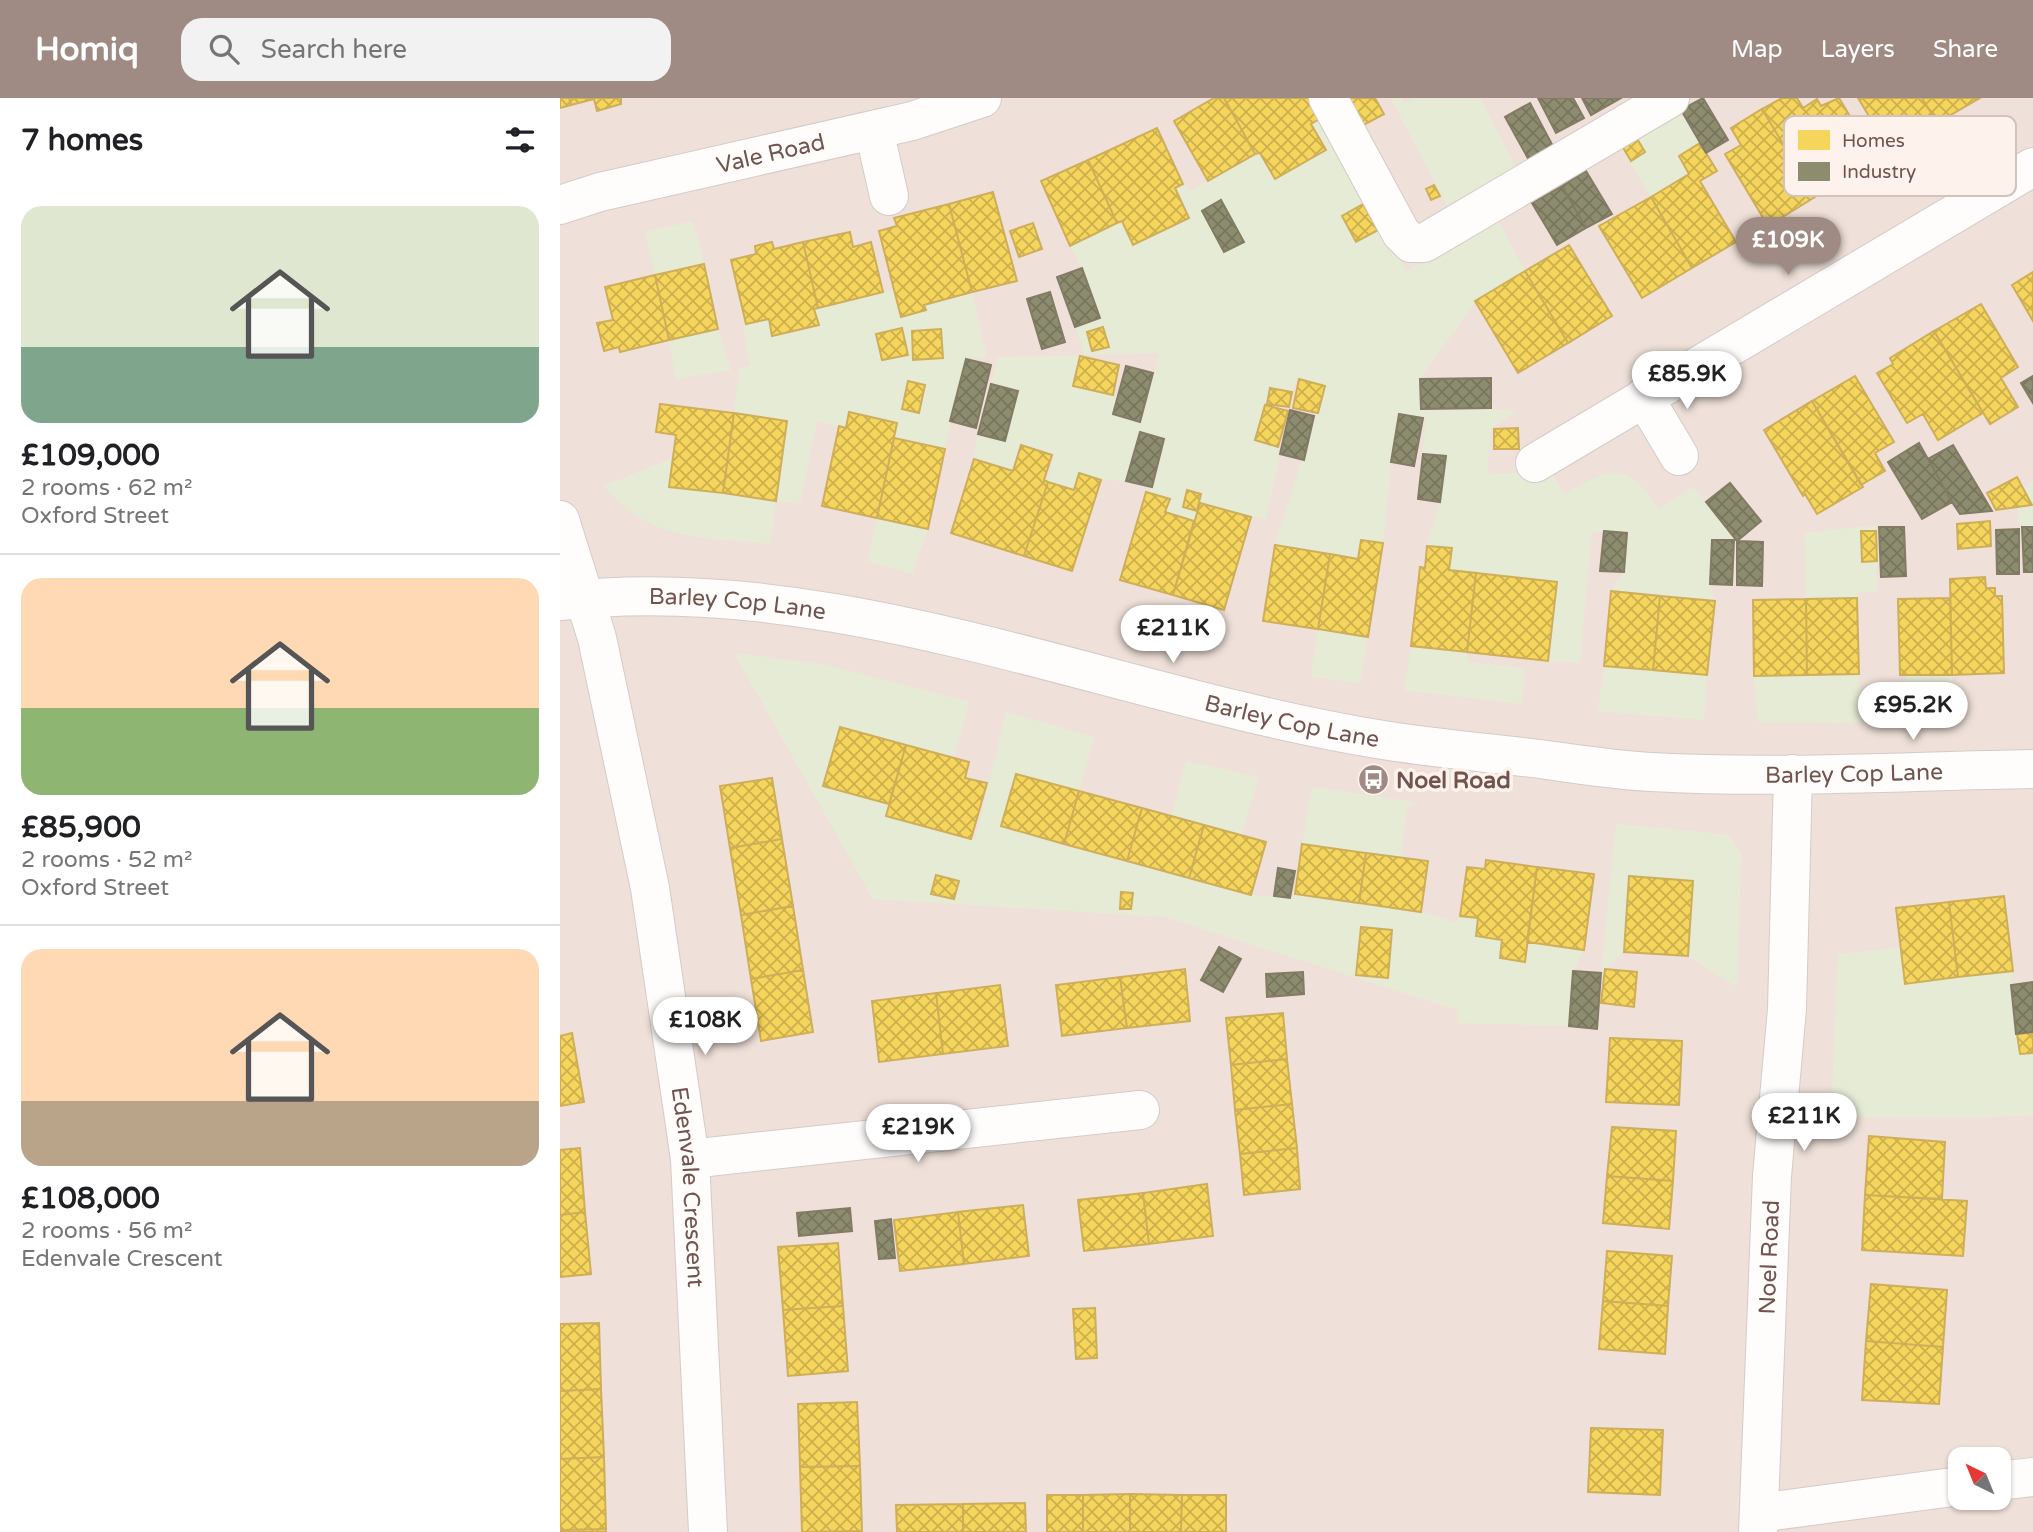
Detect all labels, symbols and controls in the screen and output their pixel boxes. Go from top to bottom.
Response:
search box [181,18,671,81]
text: Homiq [35,30,139,69]
icon: search [205,30,243,68]
text: Search here [261,34,407,65]
text: Map [1731,35,1783,64]
text: Layers [1821,35,1895,64]
text: Share [1933,35,1998,64]
legend [1784,116,2016,196]
icon: filters [501,121,539,159]
text: 7 homes [21,122,143,159]
street label: Vale Road [714,128,828,180]
text: Homes [1842,130,1905,152]
text: Industry [1842,161,1916,183]
pin: £109K [1739,218,1837,277]
text: £109K [1752,226,1824,254]
icon: home [217,251,343,377]
pin: £85.9K [1630,352,1744,411]
text: £85.9K [1648,360,1726,388]
text: £109,000 [21,437,160,474]
text: 2 rooms · 62 m² [21,474,192,502]
text: Oxford Street [21,502,169,530]
street label: Barley Cop Lane [649,583,828,626]
pin: £211K [1124,606,1222,665]
text: £211K [1137,614,1209,642]
icon: home [217,623,343,749]
pin: £95.2K [1856,682,1970,742]
street label: Barley Cop Lane [1202,689,1381,754]
text: £95.2K [1874,691,1952,719]
street label: Barley Cop Lane [1765,758,1944,790]
bus stop icon: Noel Road [1356,763,1390,797]
place label: Noel Road [1396,767,1511,795]
text: £85,900 [21,809,141,846]
text: 2 rooms · 52 m² [21,846,192,874]
text: Oxford Street [21,874,169,902]
icon: home [217,994,343,1120]
pin: £108K [656,998,754,1057]
text: £108K [669,1006,741,1034]
street label: Edenvale Crescent [665,1085,709,1288]
pin: £211K [1755,1094,1853,1153]
text: £211K [1768,1102,1840,1130]
pin: £219K [869,1104,967,1164]
text: £219K [882,1113,954,1141]
text: £108,000 [21,1180,160,1217]
street label: Noel Road [1754,1199,1786,1315]
text: 2 rooms · 56 m² [21,1217,192,1245]
text: Edenvale Crescent [21,1245,222,1273]
north arrow [1948,1447,2011,1510]
map controls [1948,1447,2011,1510]

